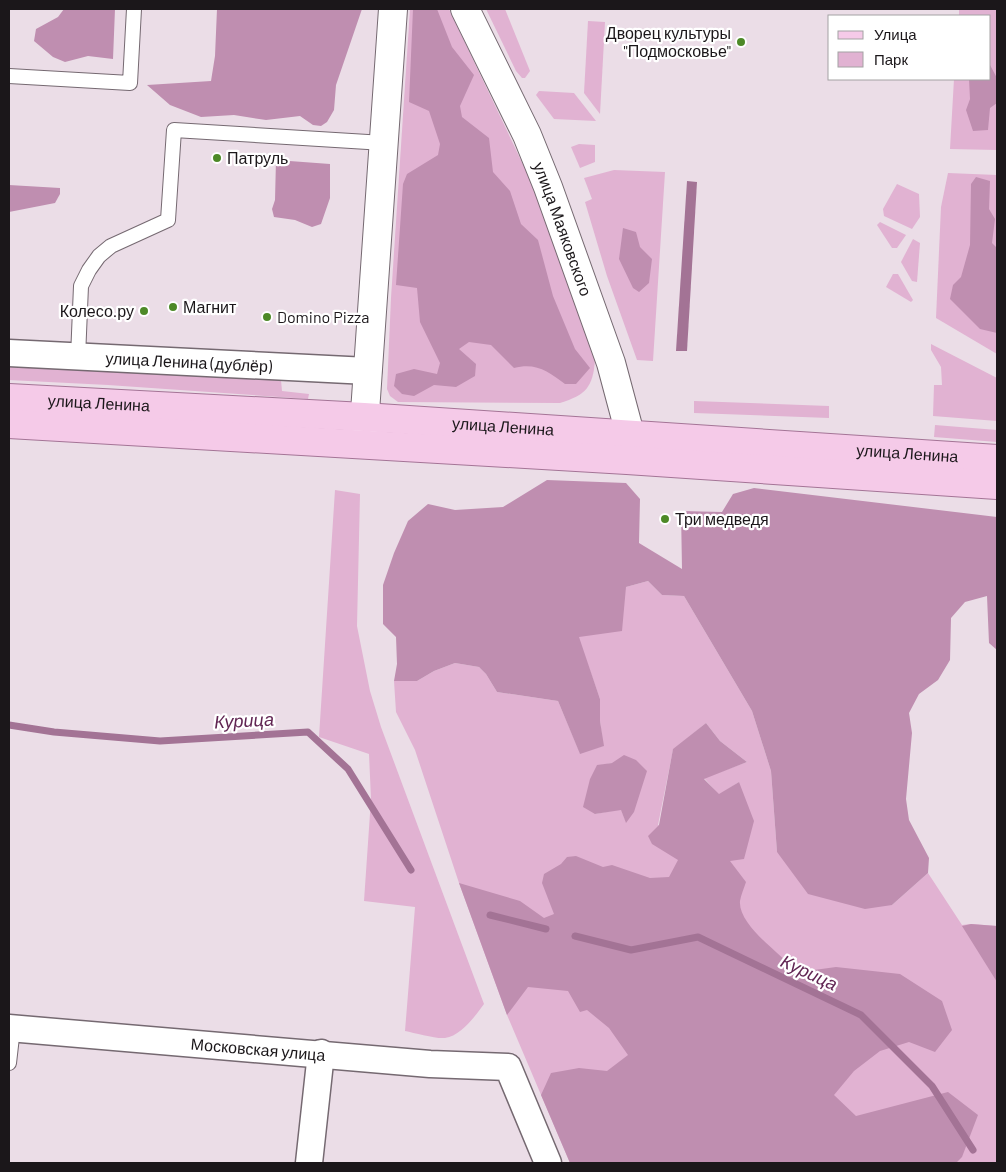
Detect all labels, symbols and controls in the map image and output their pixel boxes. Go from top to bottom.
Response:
legend [828,15,991,80]
place label: Дворец культуры "Подмосковье" [606,23,731,60]
text: Улица [874,25,917,43]
marker: Дворец культуры "Подмосковье" [735,36,747,48]
text: Парк [874,50,908,68]
place label: Патруль [227,148,288,167]
marker: Патруль [211,152,223,164]
street label: улица Маяковского [530,159,596,298]
place label: Магнит [183,297,237,316]
place label: Колесо.ру [60,301,134,320]
marker: Магнит [167,301,179,313]
marker: Колесо.ру [138,305,150,317]
place label: Domino Pizza [277,307,369,326]
marker: Domino Pizza [261,311,273,323]
street label: улица Ленина (дублёр) [105,348,273,375]
street label: улица Ленина [47,390,151,415]
street label: улица Ленина [452,413,555,439]
street label: улица Ленина [856,440,959,465]
place label: Три медведя [675,509,769,528]
marker: Три медведя [659,513,671,525]
water label: Курица [213,707,274,733]
water label: Курица [778,949,841,995]
street label: Московская улица [190,1034,326,1064]

